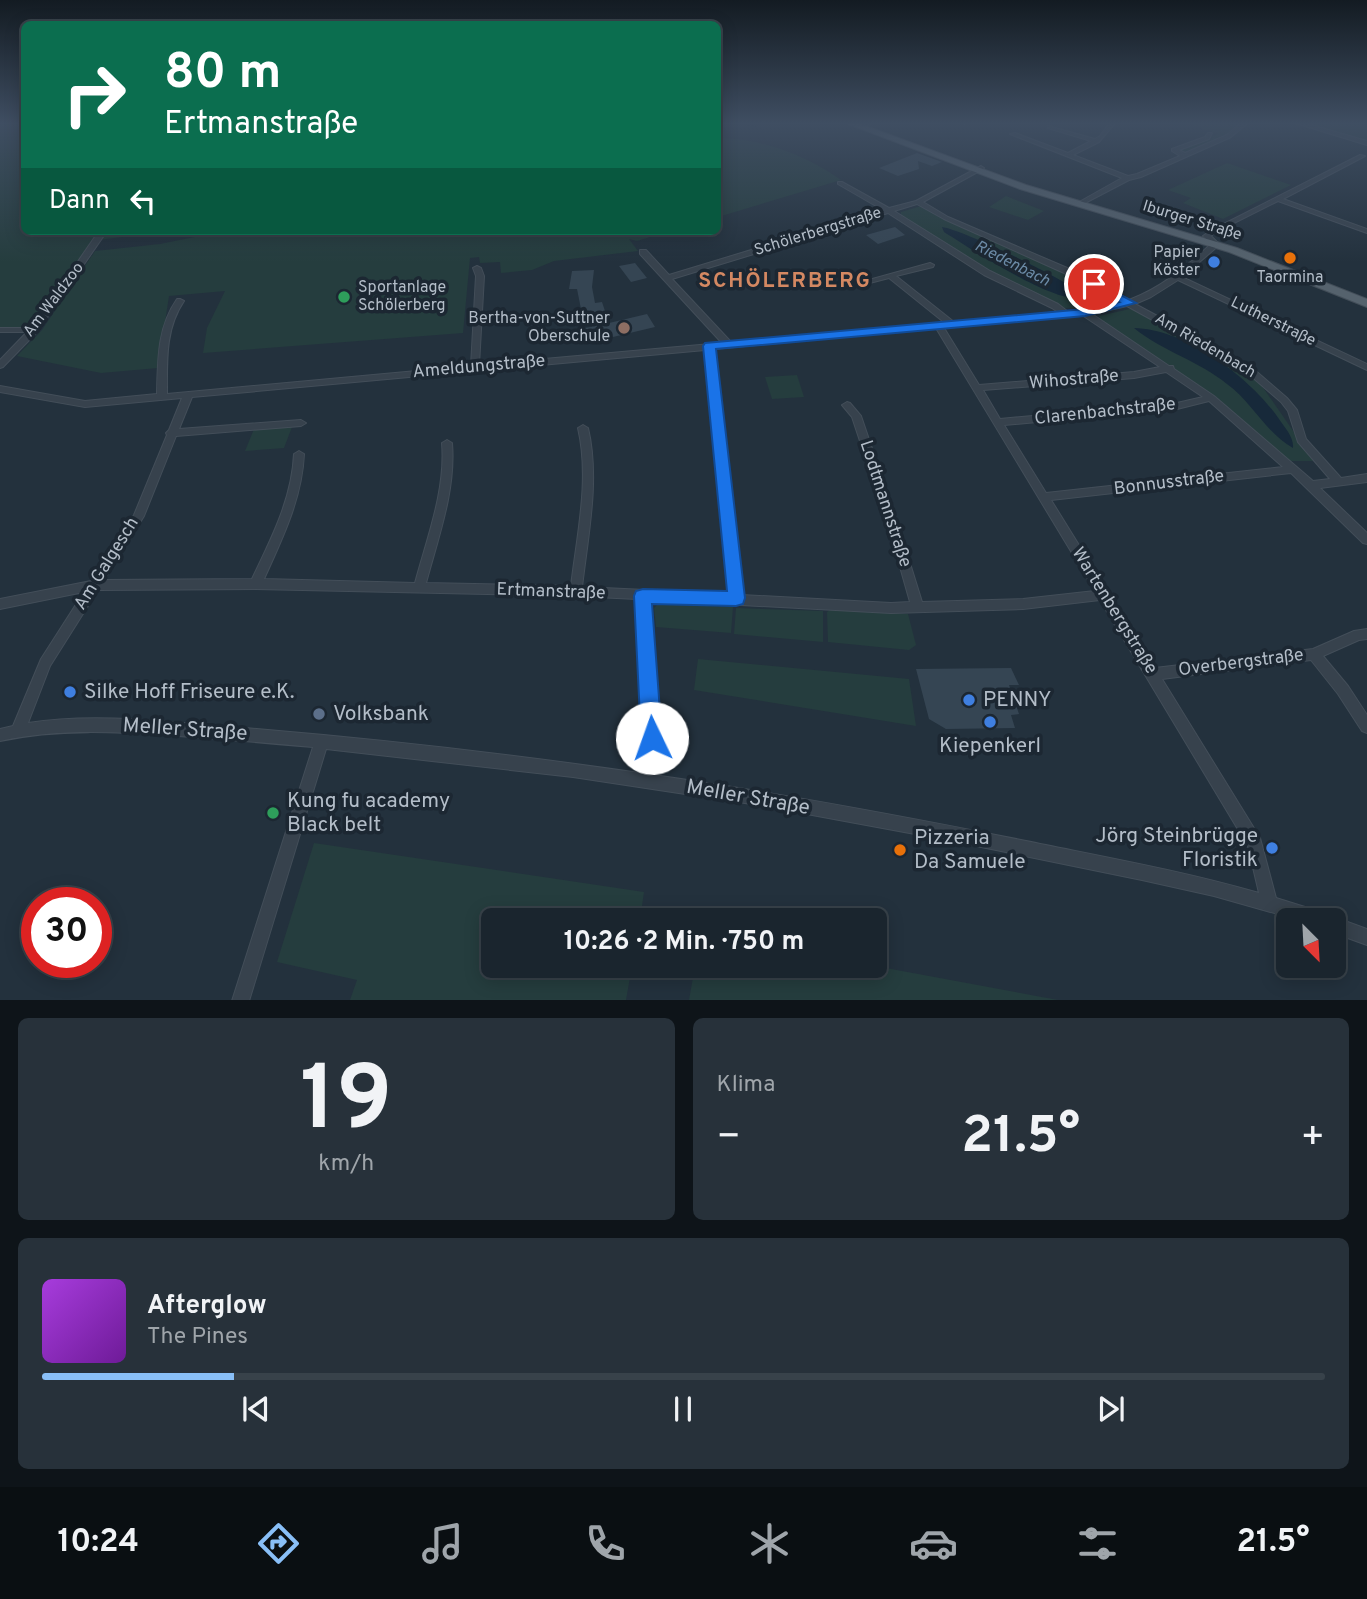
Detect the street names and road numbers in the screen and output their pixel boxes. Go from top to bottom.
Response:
street label: Iburger Straße [1140,196,1244,246]
street label: Schölerbergstraße [752,203,884,261]
street label: Am Waldzoo [19,259,89,341]
street label: Lutherstraße [1227,293,1319,351]
street label: Am Riedenbach [1151,309,1259,383]
street label: Ameldungstraße [412,350,546,384]
street label: Wihostraße [1028,365,1120,395]
street label: Clarenbachstraße [1033,393,1177,431]
street label: Lodtmannstraße [854,438,916,570]
street label: Bonnusstraße [1112,465,1226,501]
street label: Am Galgesch [69,513,145,615]
street label: Wartenbergstraße [1066,543,1162,679]
street label: Ertmanstraße [496,579,606,605]
street label: Overbergstraße [1177,644,1305,682]
street label: Meller Straße [122,712,248,748]
street label: Meller Straße [684,774,812,822]

